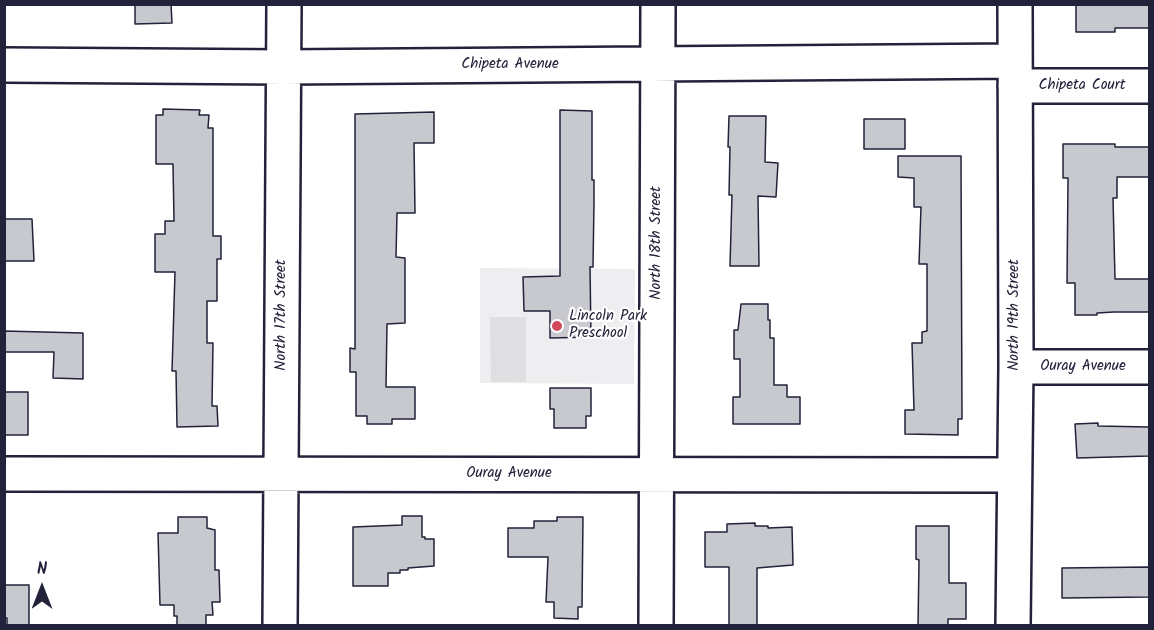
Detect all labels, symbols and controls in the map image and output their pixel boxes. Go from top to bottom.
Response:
street label: Chipeta Avenue [461,56,559,74]
street label: Chipeta Court [1038,77,1126,95]
street label: North 18th Street [648,186,666,300]
street label: North 17th Street [273,259,291,371]
street label: North 19th Street [1006,259,1024,371]
place label: Lincoln Park Preschool [569,308,647,343]
marker: Lincoln Park Preschool [550,319,564,333]
street label: Ouray Avenue [1040,358,1126,376]
street label: Ouray Avenue [466,465,552,483]
text: N [37,557,47,582]
north arrow [12,558,72,618]

